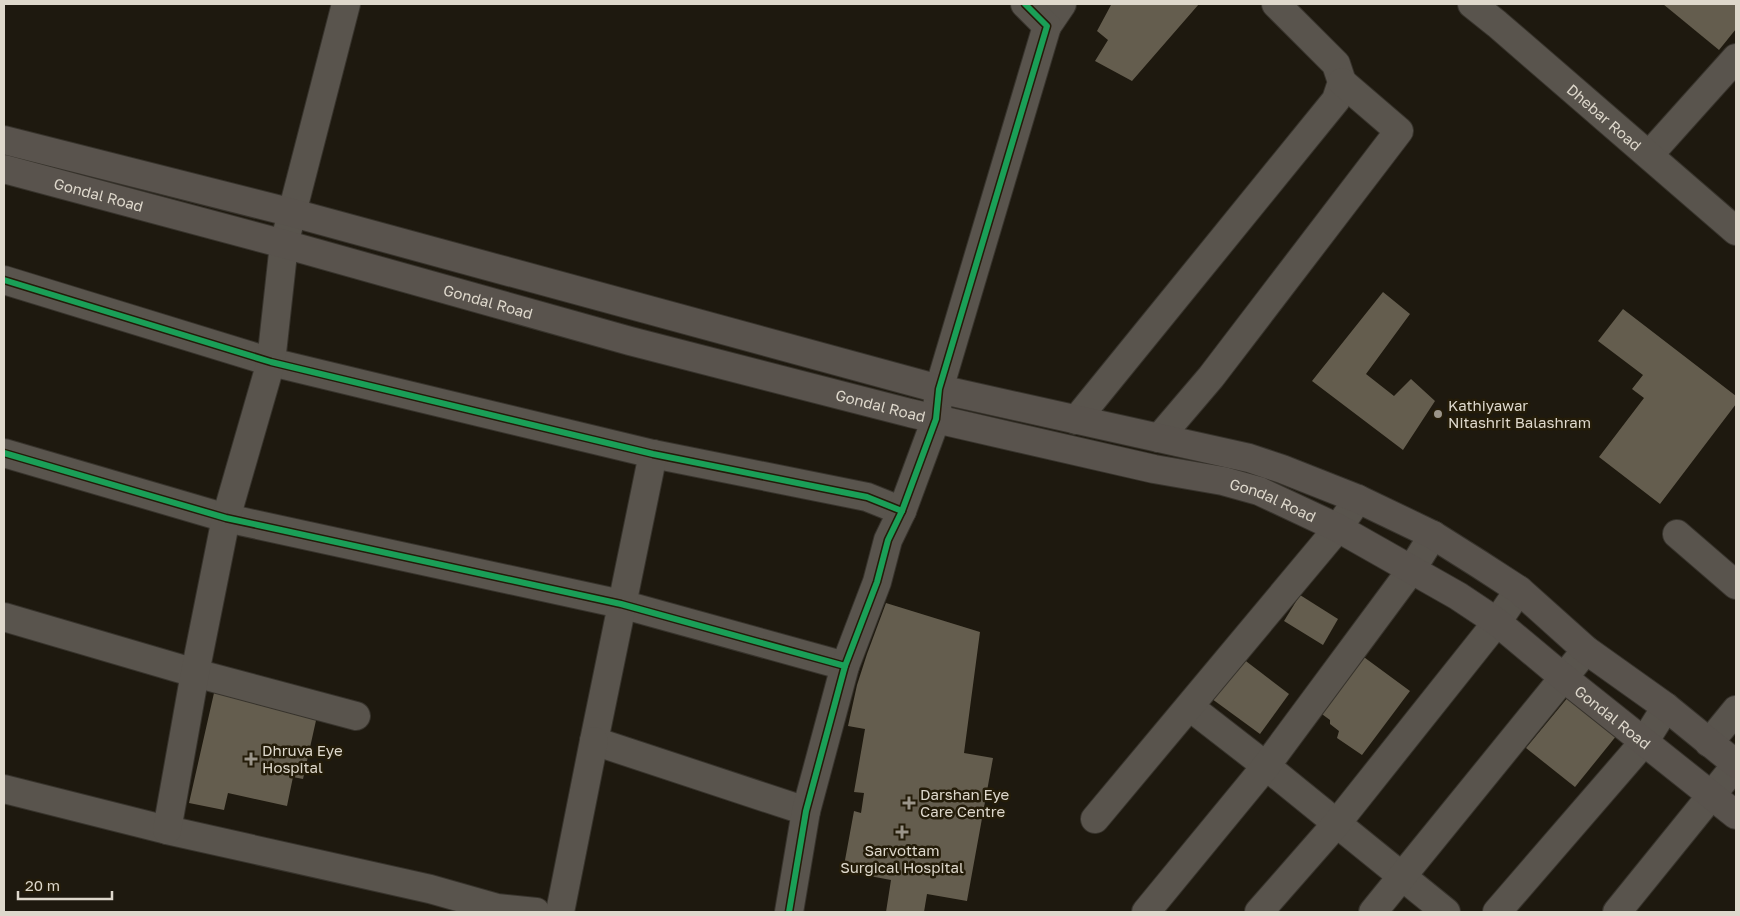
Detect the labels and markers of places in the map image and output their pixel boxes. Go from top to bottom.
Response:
place label: Kathiyawar Nitashrit Balashram [1448,396,1591,431]
marker: Kathiyawar Nitashrit Balashram [1432,408,1444,420]
place label: Dhruva Eye Hospital [262,741,343,776]
marker: Dhruva Eye Hospital [244,752,258,766]
place label: Darshan Eye Care Centre [920,785,1010,820]
marker: Darshan Eye Care Centre [902,796,916,810]
marker: Sarvottam Surgical Hospital [895,825,909,839]
place label: Sarvottam Surgical Hospital [840,841,964,876]

